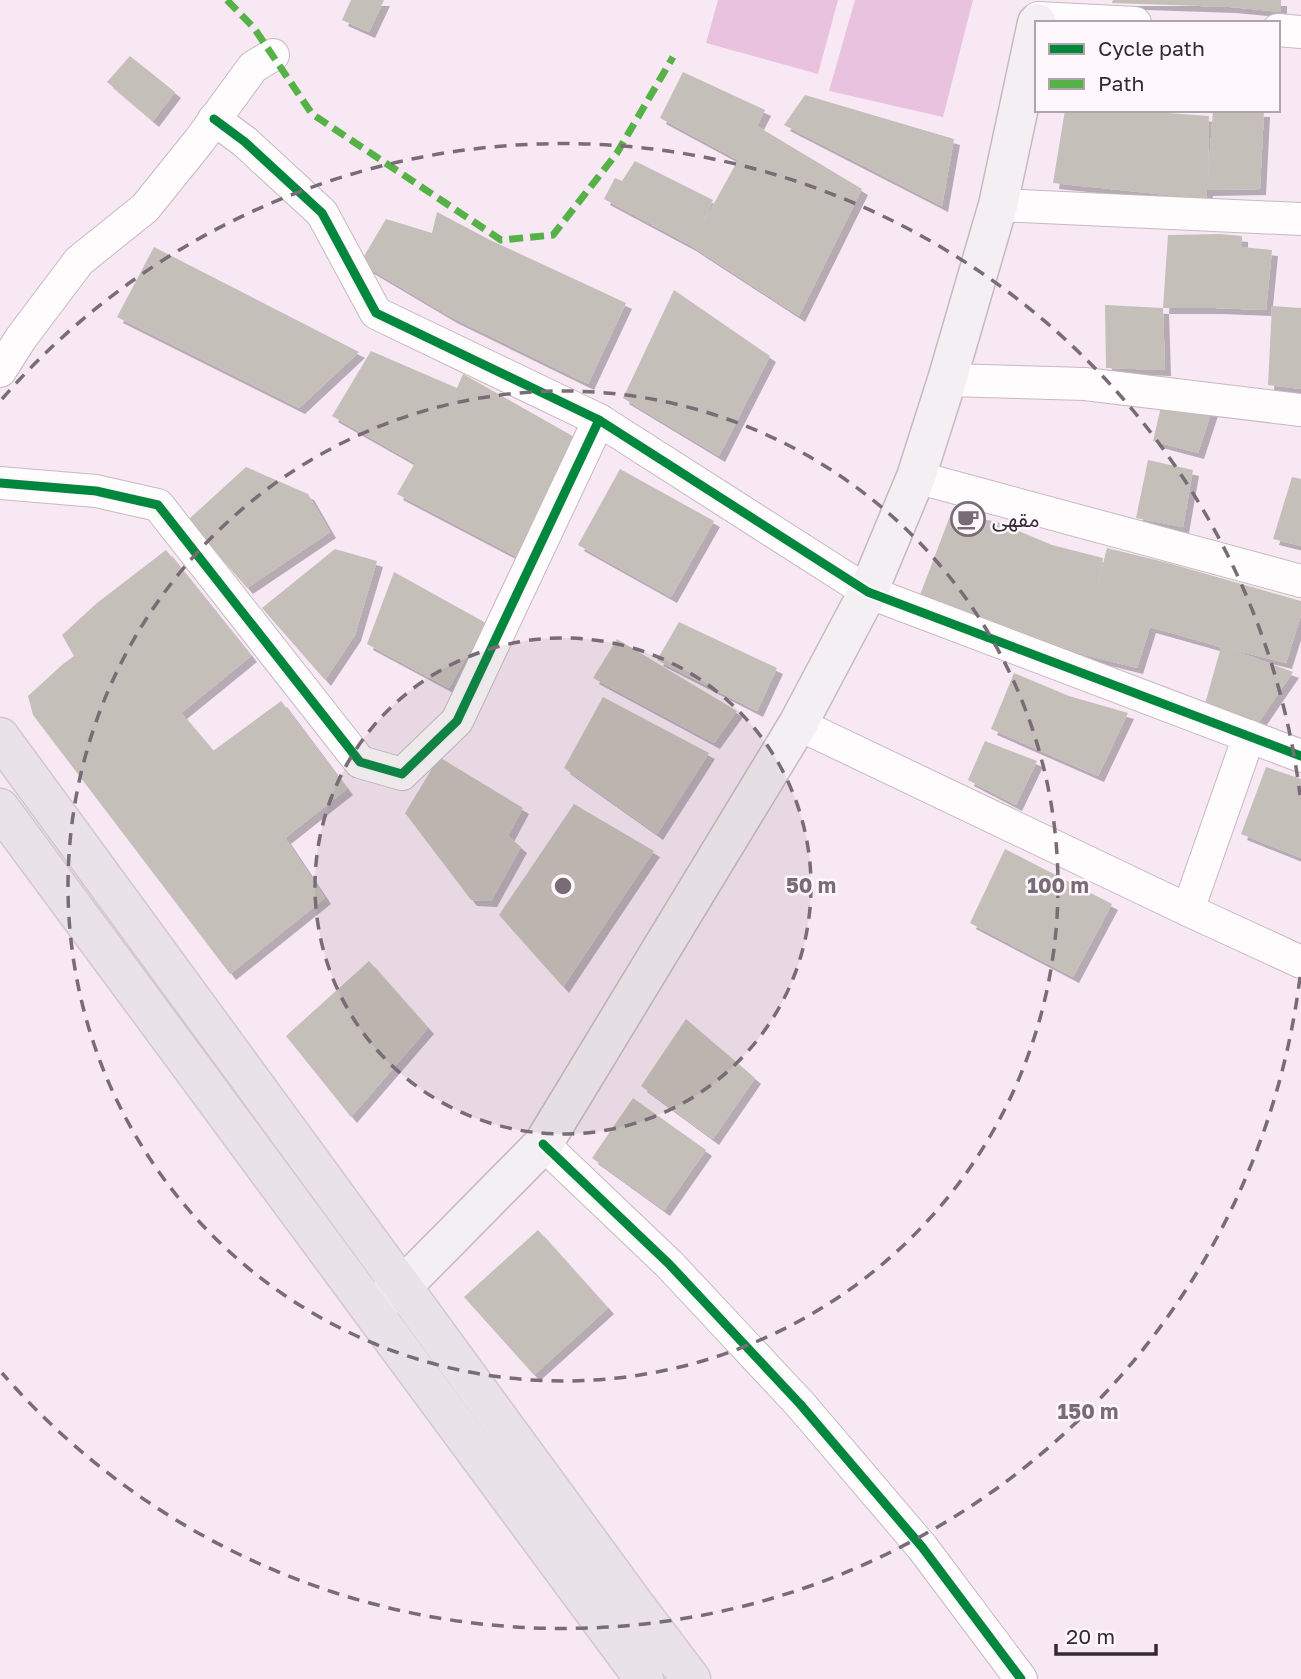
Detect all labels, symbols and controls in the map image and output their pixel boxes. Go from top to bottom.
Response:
legend [1035,21,1280,112]
text: Cycle path [1098,35,1205,61]
text: Path [1098,70,1145,96]
cafe icon: مقهى [949,500,987,538]
place label: مقهى [992,506,1040,532]
text: 50 m [786,872,836,898]
text: 100 m [1027,872,1089,898]
centre of rings [551,874,575,898]
text: 150 m [1058,1398,1118,1424]
scale bar [1056,1612,1156,1656]
text: 20 m [1066,1623,1115,1649]

